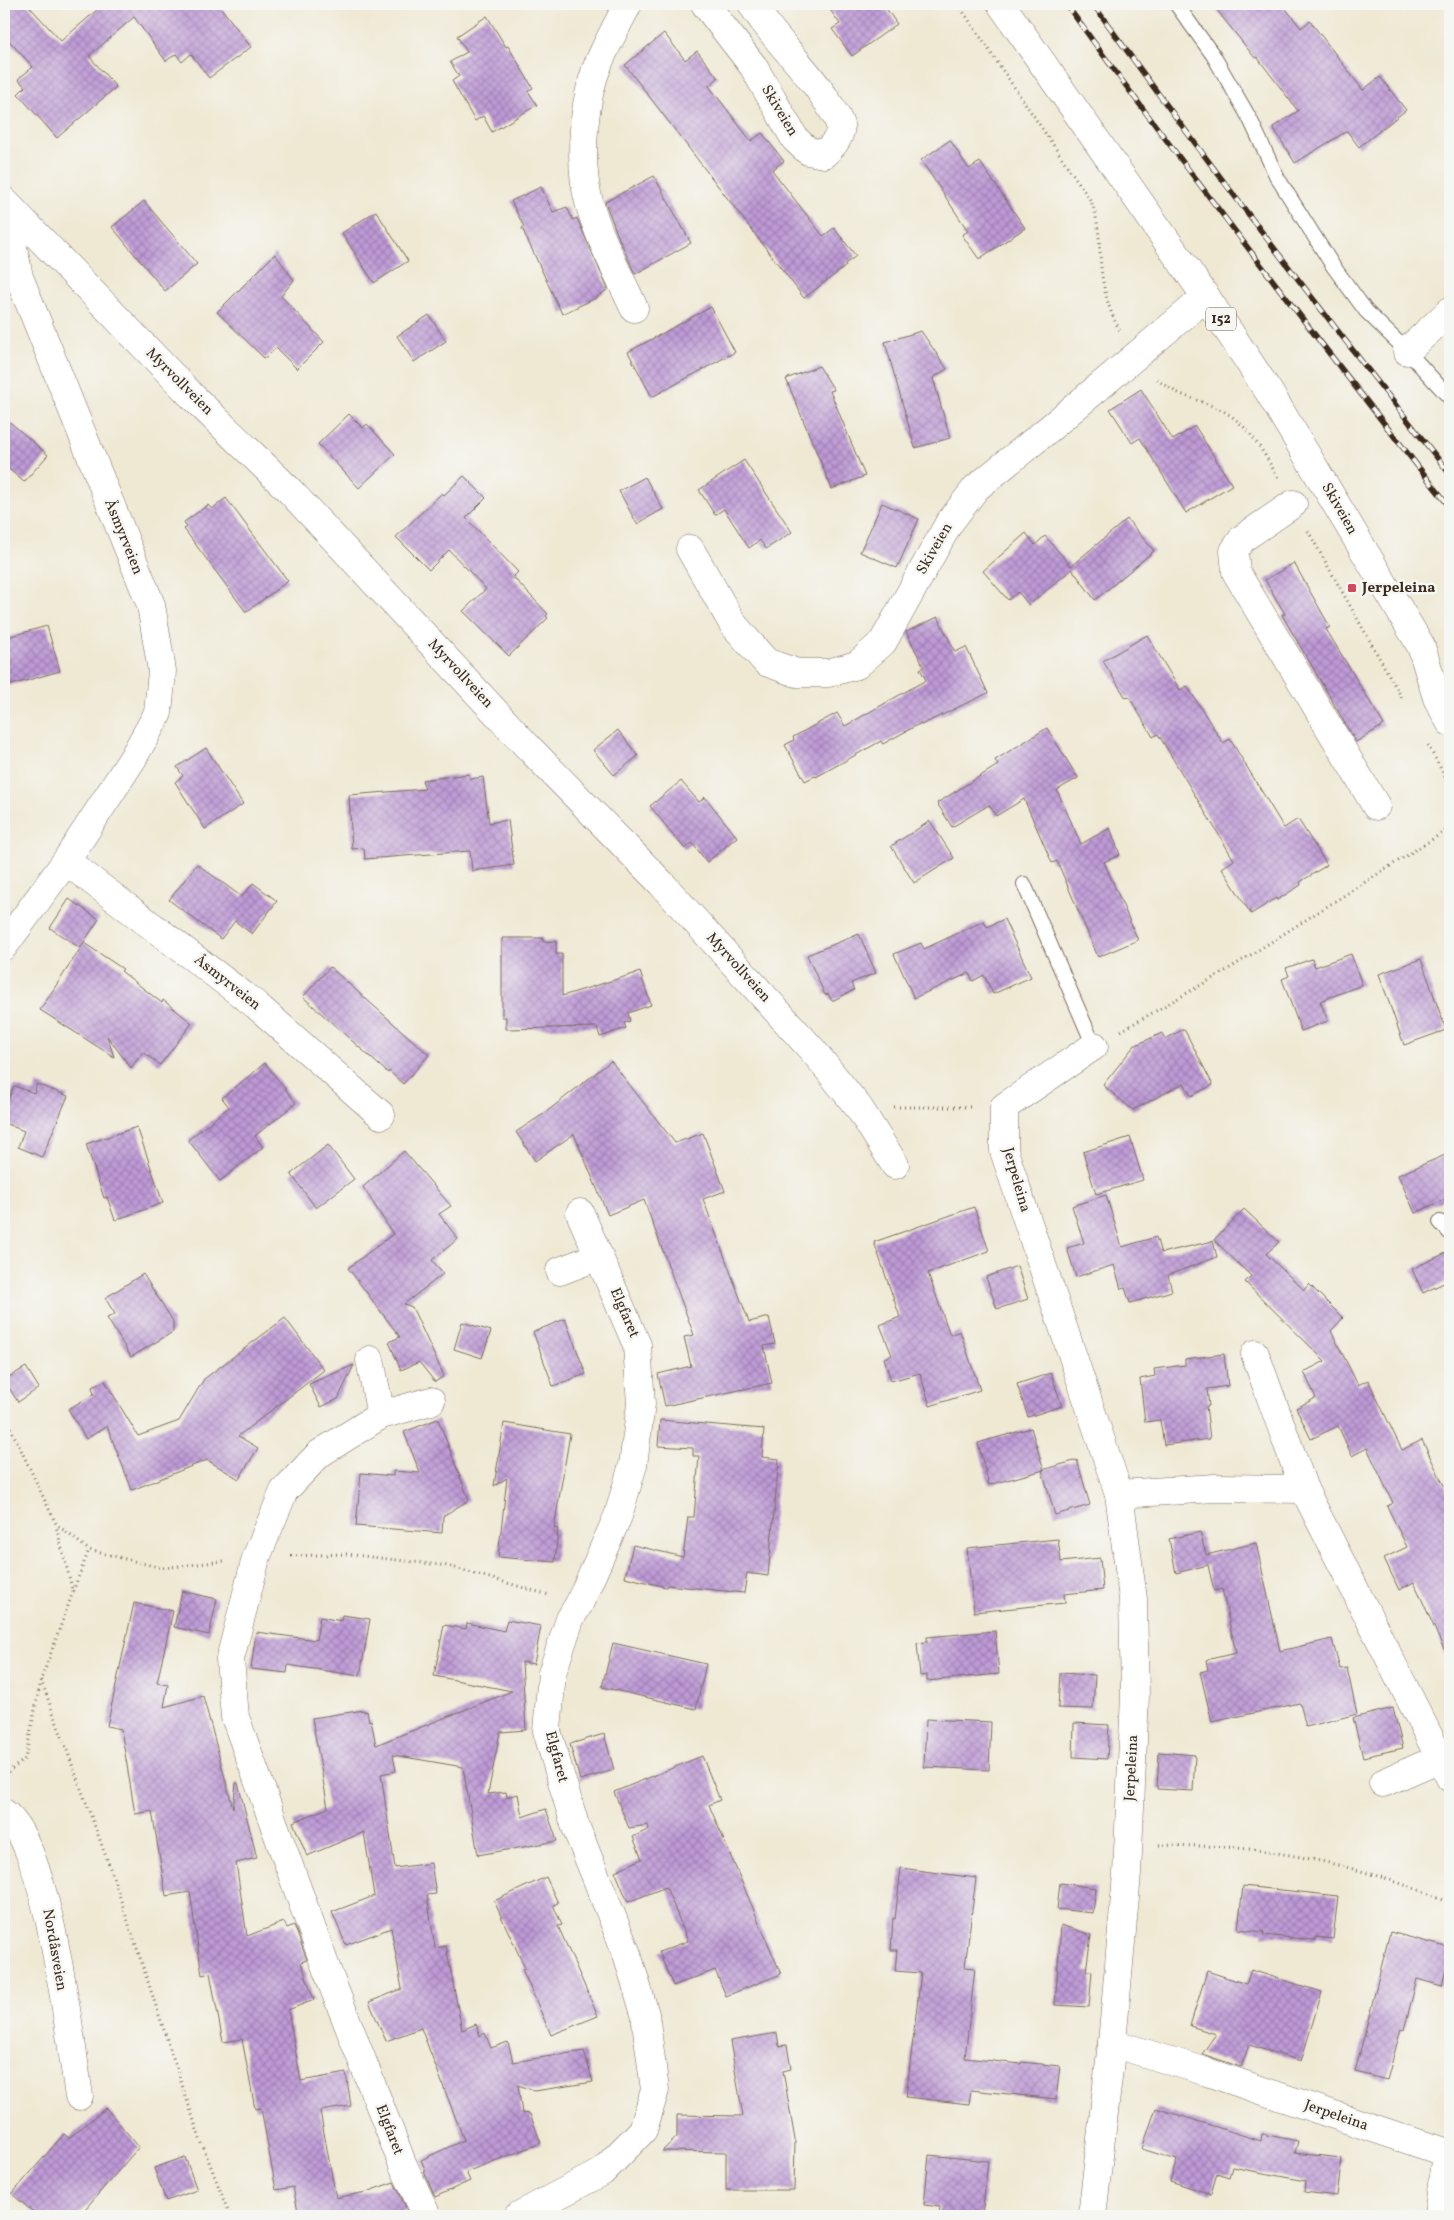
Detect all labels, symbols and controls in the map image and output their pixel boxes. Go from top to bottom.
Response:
street label: Skiveien [755,81,803,141]
road number: 152 [1206,308,1236,330]
street label: Myrvollveien [141,344,217,420]
street label: Skiveien [1316,479,1362,539]
street label: Åsmyrveien [98,496,148,578]
street label: Skiveien [912,519,958,579]
place label: Jerpeleina [1361,578,1436,599]
marker: Jerpeleina [1346,582,1358,594]
street label: Myrvollveien [422,635,498,713]
street label: Myrvollveien [701,928,775,1008]
street label: Åsmyrveien [189,950,265,1016]
street label: Jerpeleina [997,1145,1035,1215]
street label: Elgfaret [604,1285,644,1341]
street label: Elgfaret [539,1729,573,1785]
street label: Jerpeleina [1120,1734,1144,1802]
street label: Nordåsveien [36,1907,72,1993]
street label: Jerpeleina [1301,2095,1371,2137]
street label: Elgfaret [370,2102,408,2158]

